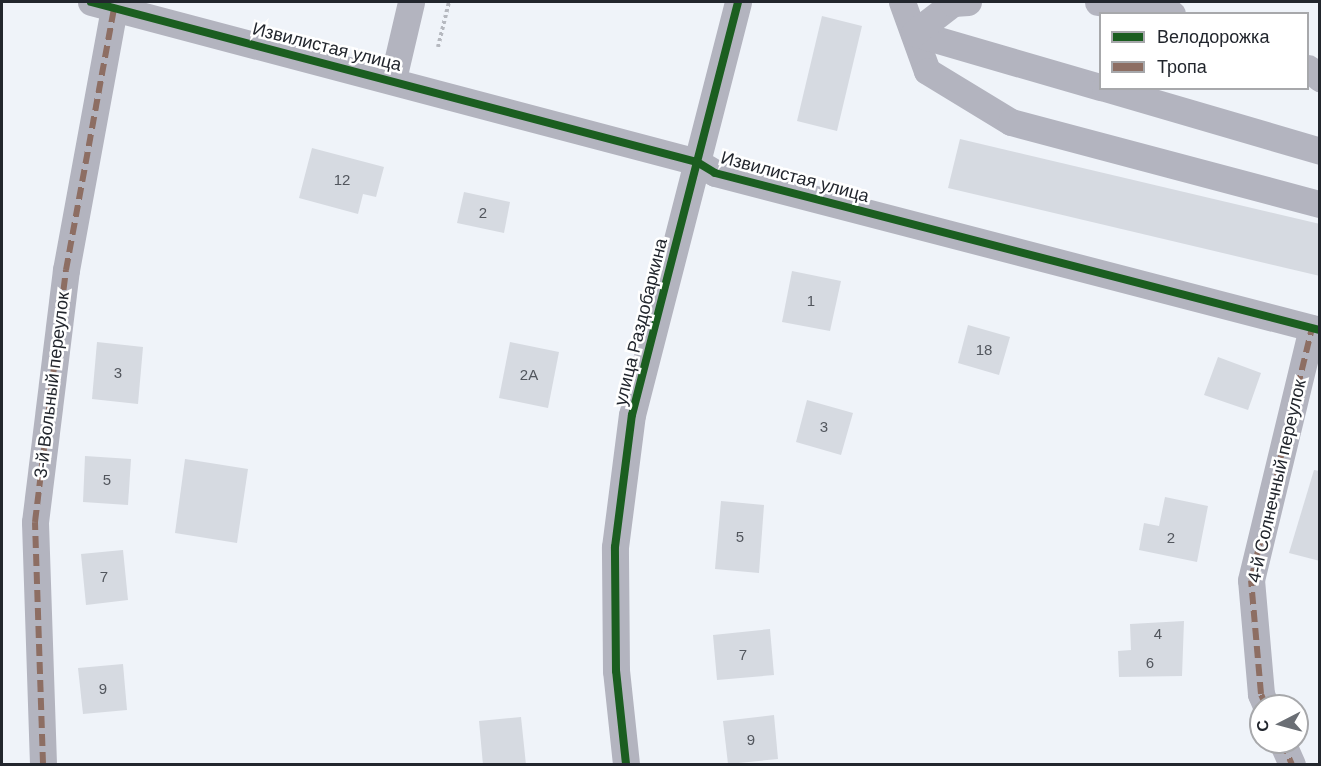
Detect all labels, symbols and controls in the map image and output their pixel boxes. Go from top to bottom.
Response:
legend [1099,12,1309,90]
street label: Извилистая улица [250,18,404,76]
text: Велодорожка [1157,27,1269,47]
text: Тропа [1157,57,1207,77]
street label: Извилистая улица [718,147,872,207]
house number: 12 [334,171,350,189]
house number: 2 [479,204,487,222]
street label: улица Раздобаркина [610,236,672,408]
street label: 3-й Вольный переулок [30,291,74,479]
house number: 1 [807,292,815,310]
house number: 18 [976,341,992,359]
house number: 3 [114,364,122,382]
house number: 2А [520,366,538,384]
street label: 4-й Солнечный переулок [1243,377,1311,585]
house number: 3 [820,418,828,436]
house number: 5 [103,471,111,489]
house number: 5 [736,528,744,546]
house number: 2 [1167,529,1175,547]
house number: 7 [100,568,108,586]
house number: 4 [1154,625,1162,643]
house number: 7 [739,646,747,664]
house number: 6 [1146,654,1154,672]
house number: 9 [99,680,107,698]
north arrow [1249,694,1309,754]
text: С [1254,719,1272,732]
house number: 9 [747,731,755,749]

